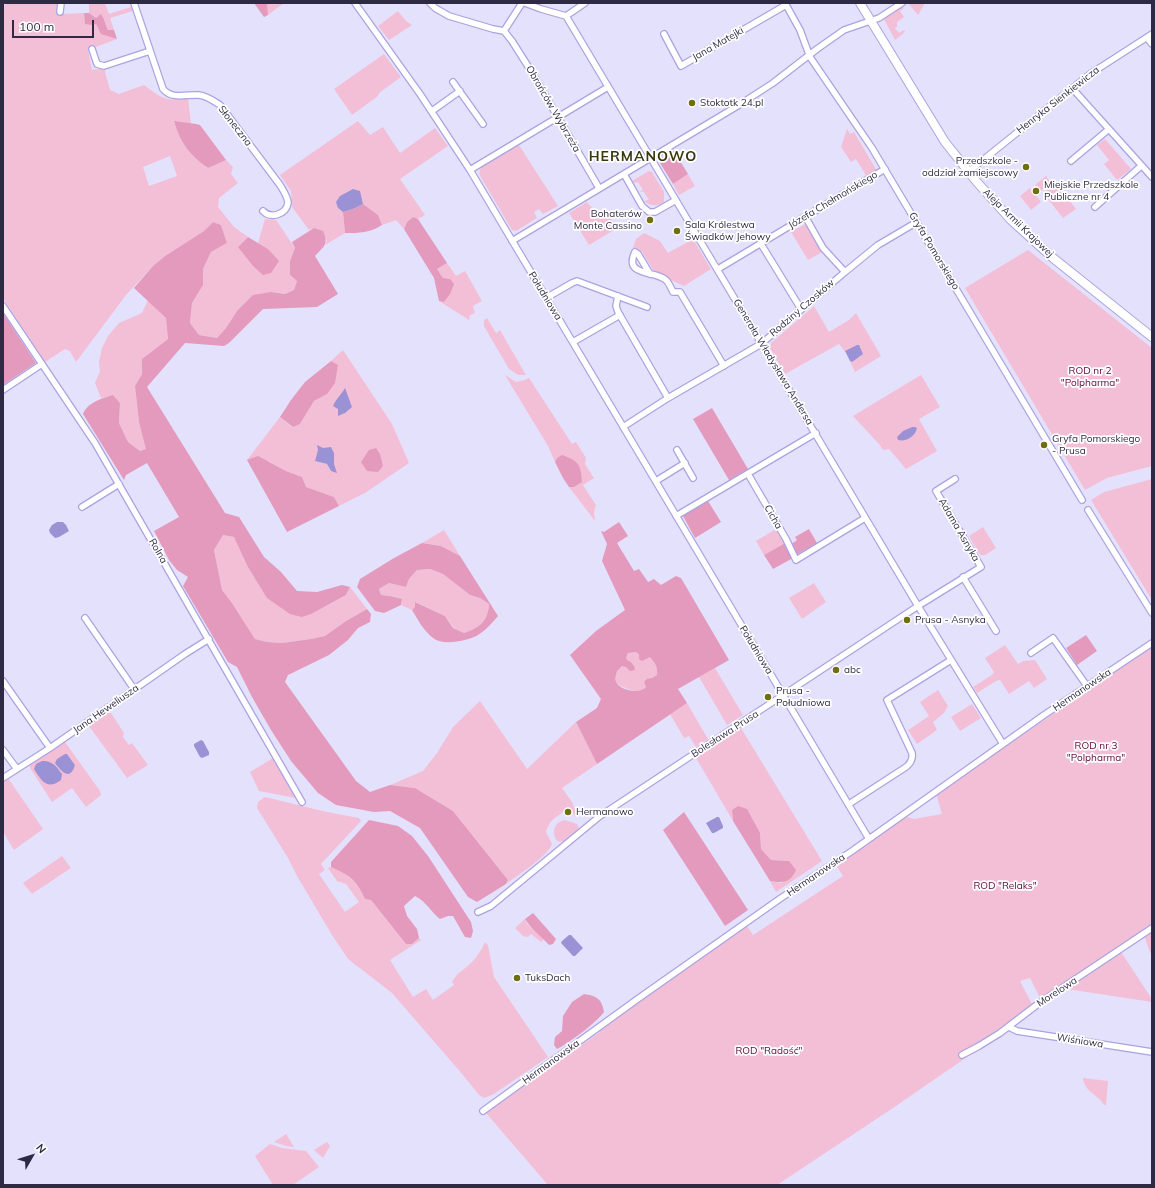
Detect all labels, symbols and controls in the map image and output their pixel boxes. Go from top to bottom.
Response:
scale bar [14,12,96,38]
text: 100 m [19,19,54,34]
street label: Jana Matejki [690,25,746,63]
street label: Obrońców Wybrzeża [523,64,583,154]
street label: Henryka Sienkiewicza [1014,64,1102,136]
place label: Stoktotk 24.pl [700,97,763,109]
marker: Stoktotk 24.pl [687,98,697,108]
street label: Słoneczna [216,104,254,148]
district label: HERMANOWO [589,149,697,165]
place label: Przedszkole - oddział zamiejscowy [922,155,1018,178]
marker: Przedszkole - oddział zamiejscowy [1021,162,1031,172]
street label: Józefa Chełmońskiego [786,169,880,231]
place label: Miejskie Przedszkole Publiczne nr 4 [1044,179,1139,202]
street label: Aleja Armii Krajowej [980,186,1056,260]
marker: Miejskie Przedszkole Publiczne nr 4 [1031,186,1041,196]
place label: Bohaterów Monte Cassino [574,208,642,232]
street label: Gryfa Pomorskiego [906,210,962,292]
marker: Bohaterów Monte Cassino [645,215,655,225]
place label: Sala Królestwa Świadków Jehowy [685,219,771,242]
marker: Sala Królestwa Świadków Jehowy [672,226,682,236]
street label: Południowa [526,270,564,322]
street label: Rodziny Czosków [767,277,837,339]
street label: Generała Władysława Andersa [731,297,815,427]
park label: ROD nr 2 "Polpharma" [1061,365,1119,388]
place label: Gryfa Pomorskiego - Prusa [1052,433,1140,456]
marker: Gryfa Pomorskiego - Prusa [1039,440,1049,450]
street label: Adama Asnyka [936,496,982,564]
street label: Cicha [761,503,785,531]
street label: Rolna [146,536,170,566]
place label: Prusa - Asnyka [915,614,986,626]
marker: Prusa - Asnyka [902,615,912,625]
street label: Południowa [737,624,775,676]
place label: abc [844,664,861,676]
marker: abc [831,665,841,675]
street label: Hermanowska [1051,666,1113,714]
street label: Jana Heweliusza [71,682,141,736]
place label: Prusa - Południowa [776,685,831,708]
marker: Prusa - Południowa [763,692,773,702]
street label: Bolesława Prusa [689,708,761,760]
park label: ROD nr 3 "Polpharma" [1067,740,1125,764]
place label: Hermanowo [576,806,633,818]
marker: Hermanowo [563,807,573,817]
street label: Hermanowska [785,851,847,899]
park label: ROD "Relaks" [973,880,1037,892]
place label: TuksDach [525,972,570,984]
marker: TuksDach [512,973,522,983]
street label: Morelowa [1034,974,1080,1010]
street label: Wiśniowa [1056,1031,1104,1051]
street label: Hermanowska [520,1037,582,1087]
park label: ROD "Radość" [735,1045,803,1057]
north arrow [12,1136,52,1176]
text: N [33,1141,49,1156]

